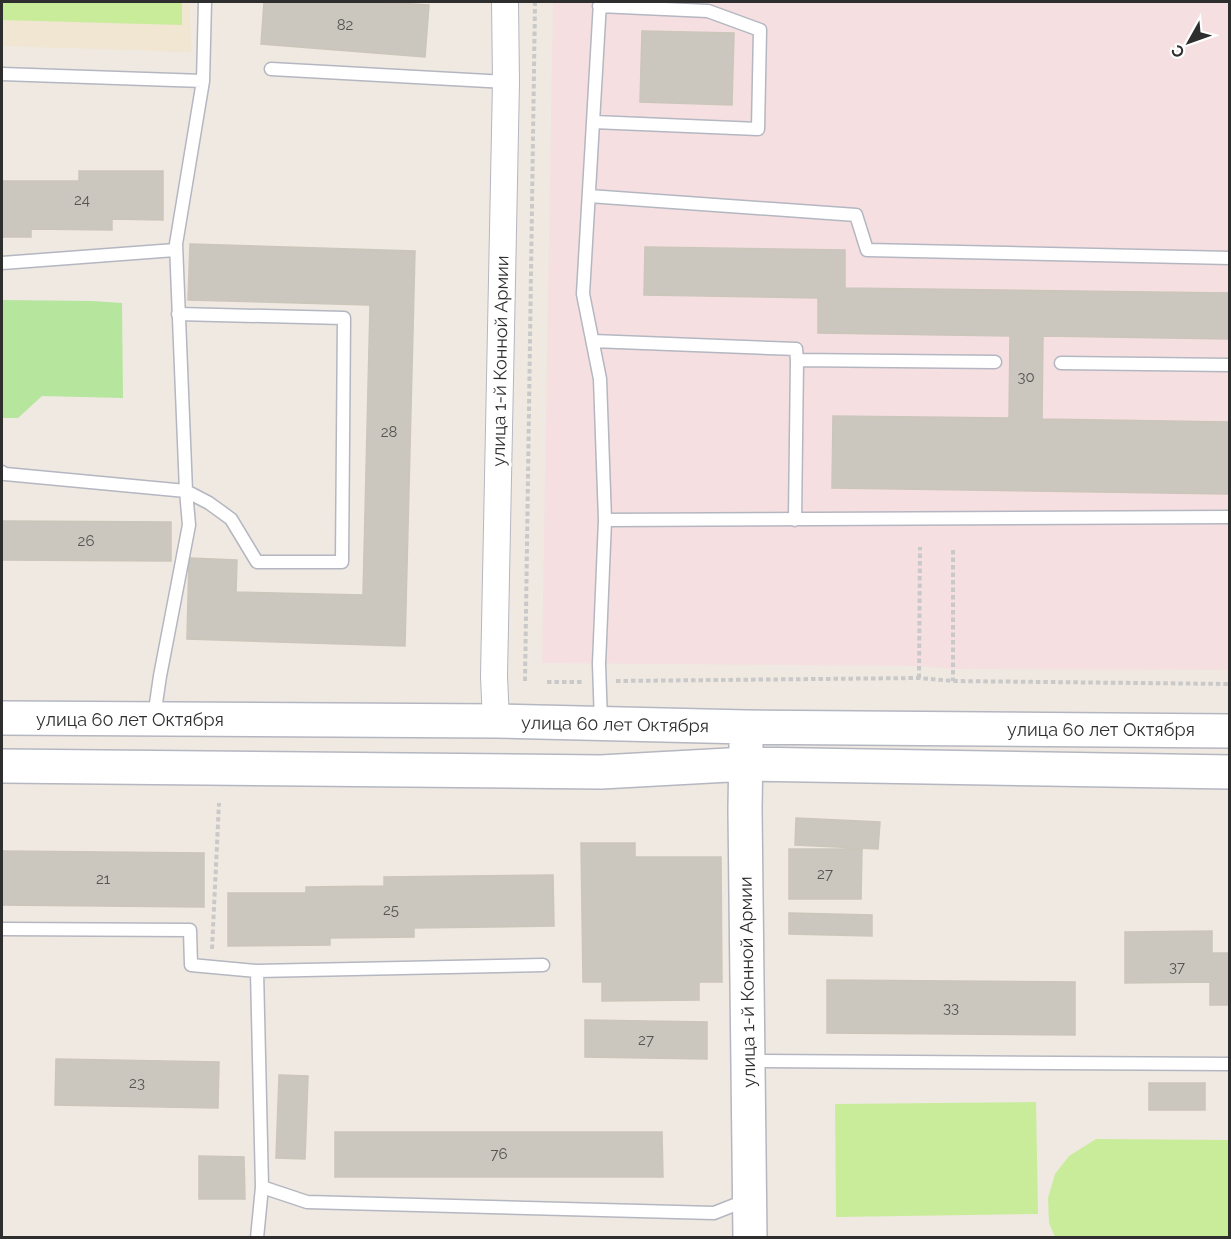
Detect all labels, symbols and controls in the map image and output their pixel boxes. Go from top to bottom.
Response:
north arrow [1159,12,1219,72]
house number: 82 [337,16,354,34]
text: С [1167,41,1189,62]
house number: 24 [74,191,90,209]
street label: улица 1-й Конной Армии [488,255,512,467]
house number: 30 [1017,368,1035,386]
house number: 28 [381,423,397,441]
house number: 26 [78,532,94,550]
street label: улица 60 лет Октября [36,709,224,730]
street label: улица 60 лет Октября [521,712,709,736]
street label: улица 60 лет Октября [1007,719,1195,740]
house number: 27 [817,865,833,883]
house number: 21 [96,870,111,888]
street label: улица 1-й Конной Армии [735,876,759,1088]
house number: 25 [383,901,399,919]
house number: 37 [1169,958,1185,976]
house number: 33 [943,999,959,1017]
house number: 27 [638,1031,654,1049]
house number: 23 [129,1074,145,1092]
house number: 76 [490,1145,508,1163]

